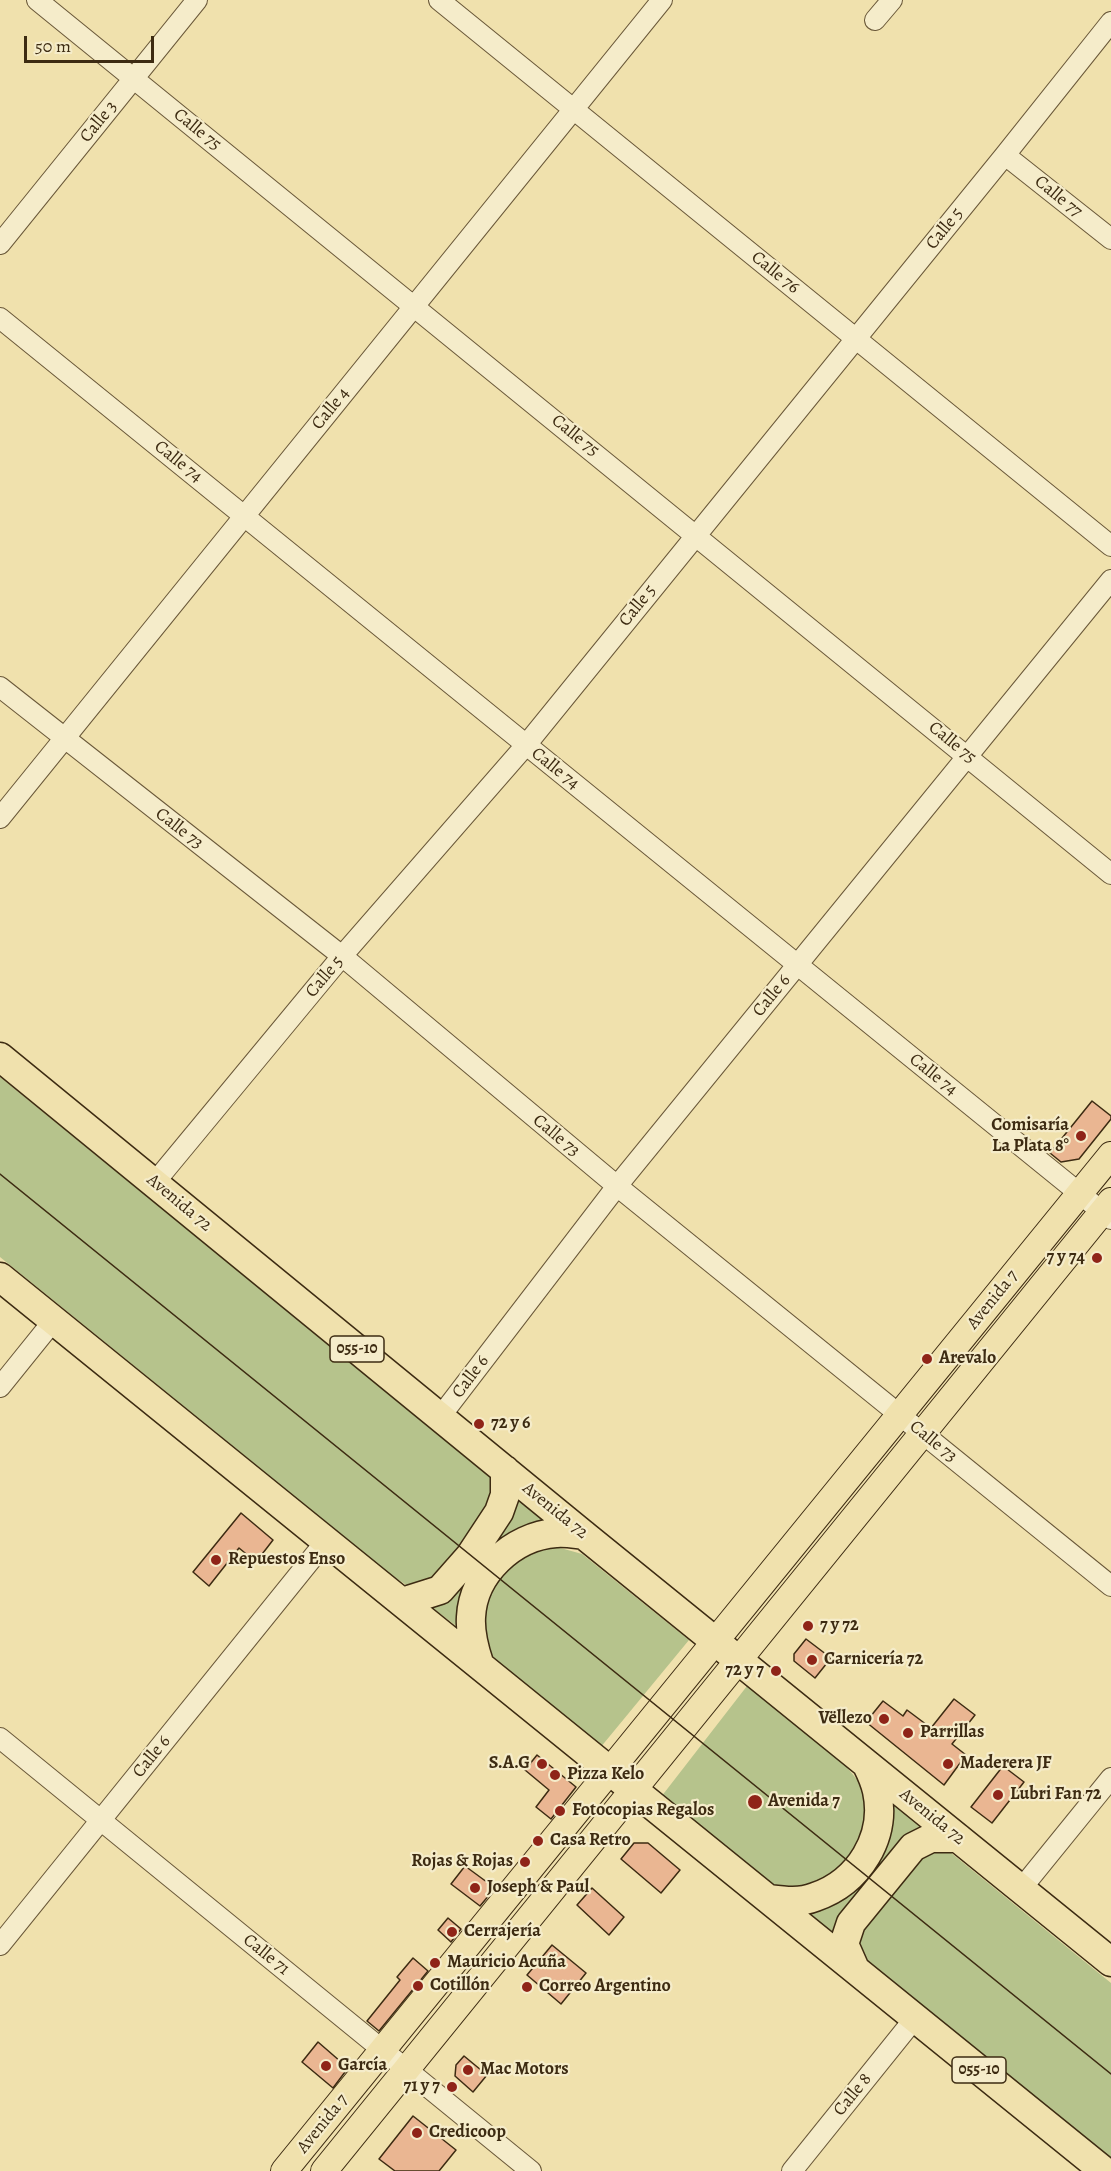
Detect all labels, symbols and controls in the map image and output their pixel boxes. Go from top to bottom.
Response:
scale bar [27,24,158,62]
text: 50 m [35,34,71,58]
street label: Calle 3 [76,97,122,147]
street label: Calle 75 [169,104,225,156]
street label: Calle 77 [1030,171,1086,223]
street label: Calle 5 [922,204,968,254]
street label: Calle 76 [746,247,804,299]
street label: Calle 4 [307,383,355,435]
street label: Calle 75 [547,410,603,462]
street label: Calle 74 [150,436,206,488]
street label: Calle 5 [615,581,661,631]
street label: Calle 75 [924,717,980,769]
street label: Calle 74 [527,743,583,795]
street label: Calle 73 [151,804,207,854]
street label: Calle 5 [301,952,349,1002]
street label: Calle 6 [748,970,796,1022]
street label: Calle 74 [905,1049,961,1101]
street label: Calle 73 [528,1110,584,1162]
place label: Comisaría La Plata 8° [991,1115,1069,1158]
marker: Comisaría La Plata 8° [1074,1129,1088,1143]
street label: Avenida 72 [142,1169,216,1237]
place label: 7 y 74 [1047,1247,1085,1269]
marker: 7 y 74 [1090,1251,1104,1265]
street label: Avenida 7 [963,1266,1023,1334]
road number: 055-10 [330,1336,384,1362]
place label: Arevalo [939,1348,996,1370]
street label: Calle 6 [448,1351,494,1403]
marker: Arevalo [920,1352,934,1366]
place label: 72 y 6 [491,1413,530,1435]
street label: Calle 73 [905,1416,961,1468]
marker: 72 y 6 [472,1417,486,1431]
street label: Avenida 72 [518,1478,592,1544]
place label: Repuestos Enso [228,1549,345,1571]
marker: Repuestos Enso [209,1553,223,1567]
place label: 7 y 72 [820,1615,859,1637]
marker: 7 y 72 [801,1619,815,1633]
place label: Carnicería 72 [824,1649,923,1671]
marker: Carnicería 72 [805,1653,819,1667]
place label: 72 y 7 [725,1660,764,1682]
marker: 72 y 7 [769,1664,783,1678]
place label: Vëllezo [818,1708,872,1730]
marker: Vëllezo [877,1712,891,1726]
place label: Parrillas [920,1722,984,1744]
marker: Parrillas [901,1726,915,1740]
street label: Calle 6 [128,1731,176,1783]
place label: S.A.G [489,1753,530,1775]
place label: Maderera JF [960,1753,1052,1775]
marker: S.A.G [535,1757,549,1771]
marker: Maderera JF [941,1757,955,1771]
place label: Pizza Kelo [567,1764,644,1786]
marker: Pizza Kelo [548,1768,562,1782]
street label: Avenida 72 [895,1784,969,1850]
place label: Lubri Fan 72 [1010,1784,1102,1806]
marker: Lubri Fan 72 [991,1788,1005,1802]
place label: Avenida 7 [768,1791,840,1813]
marker: Avenida 7 [746,1793,764,1811]
place label: Fotocopias Regalos [572,1800,714,1822]
marker: Fotocopias Regalos [553,1804,567,1818]
place label: Casa Retro [550,1830,631,1852]
marker: Casa Retro [531,1834,545,1848]
place label: Rojas & Rojas [411,1851,513,1873]
marker: Rojas & Rojas [518,1855,532,1869]
place label: Joseph & Paul [487,1877,589,1899]
marker: Joseph & Paul [468,1881,482,1895]
place label: Cerrajería [464,1921,541,1943]
marker: Cerrajería [445,1925,459,1939]
street label: Calle 71 [238,1930,294,1980]
place label: Mauricio Acuña [447,1952,566,1974]
marker: Mauricio Acuña [428,1956,442,1970]
place label: Cotillón [430,1975,490,1997]
place label: Correo Argentino [539,1976,671,1998]
marker: Cotillón [411,1979,425,1993]
marker: Correo Argentino [520,1980,534,1994]
place label: García [338,2055,387,2077]
road number: 055-10 [952,2057,1006,2083]
marker: García [319,2059,333,2073]
place label: Mac Motors [480,2059,569,2081]
marker: Mac Motors [461,2063,475,2077]
street label: Calle 8 [829,2069,877,2121]
place label: 71 y 7 [404,2076,440,2098]
marker: 71 y 7 [445,2080,459,2094]
street label: Avenida 7 [293,2090,353,2158]
place label: Credicoop [429,2122,506,2144]
marker: Credicoop [410,2126,424,2140]

